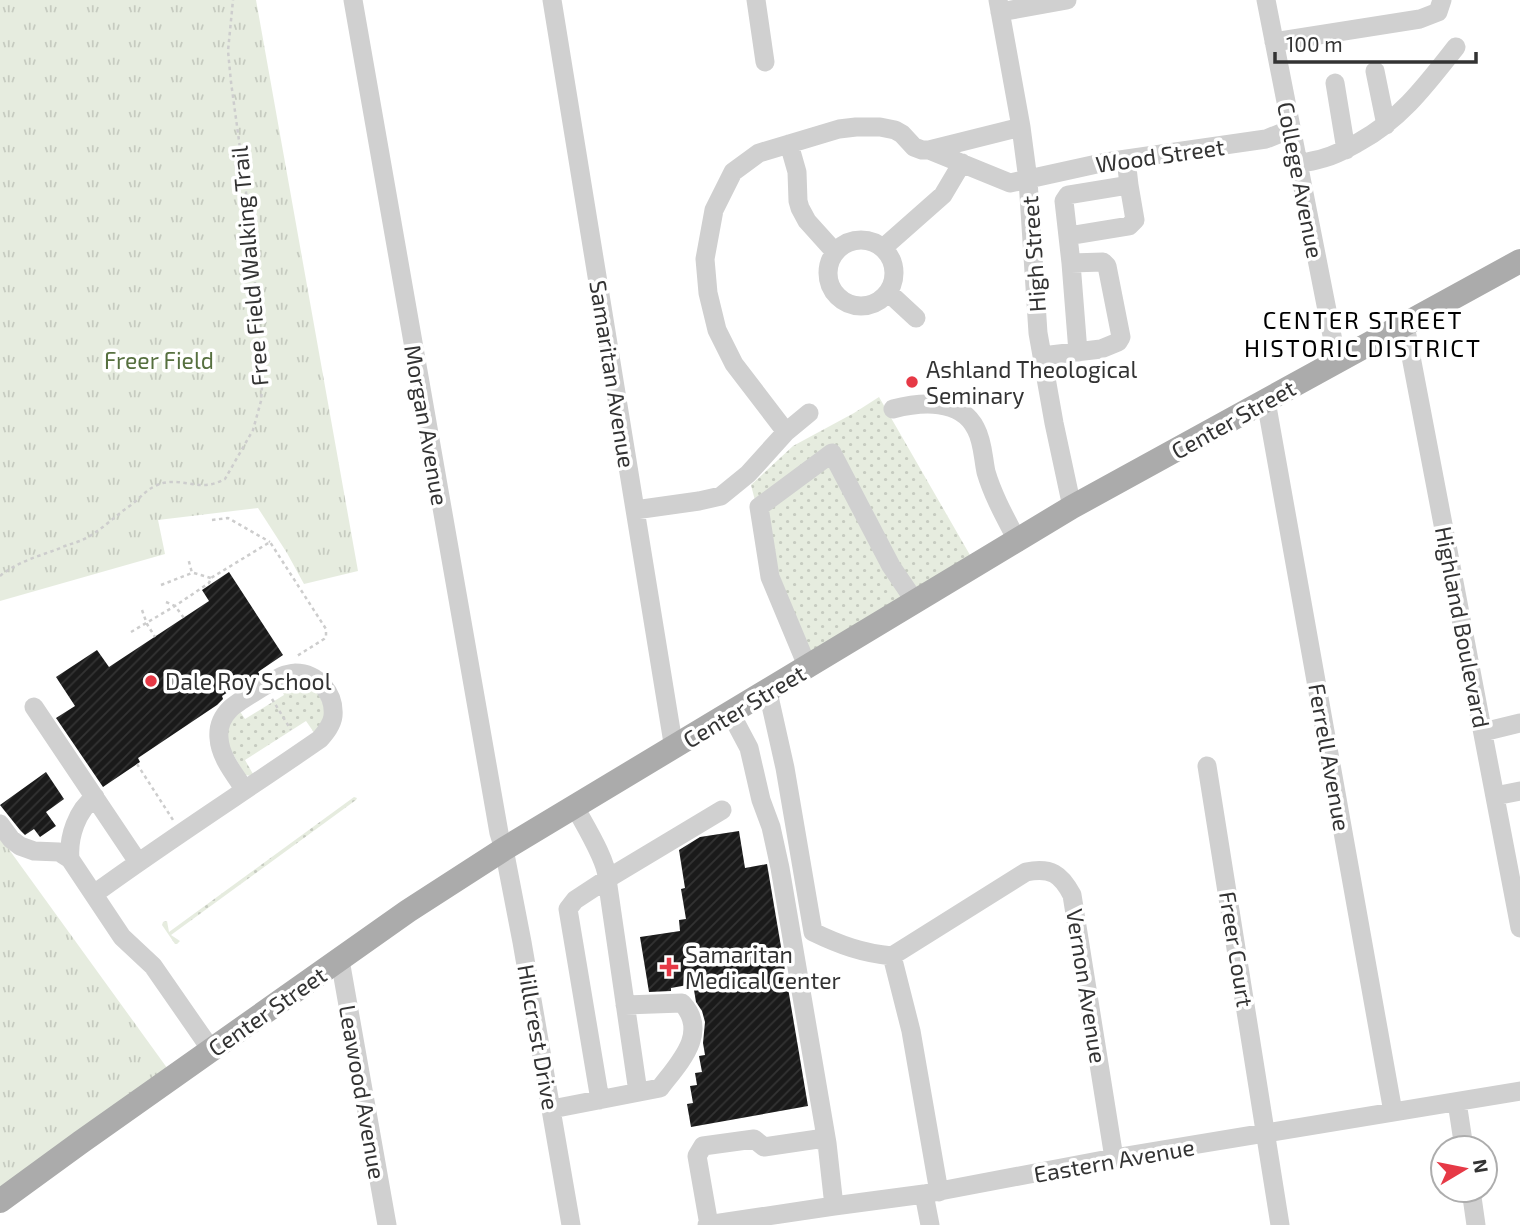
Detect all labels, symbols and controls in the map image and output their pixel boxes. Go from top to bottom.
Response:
scale bar [1275,21,1476,65]
text: 100 m [1286,31,1343,56]
street label: College Avenue [1272,99,1330,261]
street label: Wood Street [1094,132,1226,178]
street label: Free Field Walking Trail [225,145,273,387]
street label: High Street [1015,195,1051,313]
street label: Samaritan Avenue [584,278,642,470]
district label: CENTER STREET HISTORIC DISTRICT [1244,305,1482,362]
street label: Morgan Avenue [399,342,455,508]
park label: Freer Field [104,346,214,374]
place label: Ashland Theological Seminary [926,355,1137,409]
street label: Center Street [1166,373,1300,465]
marker: Ashland Theological Seminary [904,374,920,390]
street label: Highland Boulevard [1430,524,1496,730]
street label: Center Street [678,658,810,753]
place label: Dale Roy School [165,667,332,695]
marker: Dale Roy School [143,673,159,689]
street label: Ferrell Avenue [1303,681,1357,833]
street label: Freer Court [1214,889,1260,1009]
street label: Vernon Avenue [1061,907,1113,1065]
place label: Samaritan Medical Center [685,940,841,994]
marker: Samaritan Medical Center [659,957,679,977]
street label: Center Street [203,960,332,1062]
street label: Hillcrest Drive [512,962,566,1112]
street label: Leawood Avenue [334,1003,392,1181]
street label: Eastern Avenue [1032,1132,1196,1188]
north arrow [1429,1134,1499,1204]
text: N [1469,1157,1494,1175]

